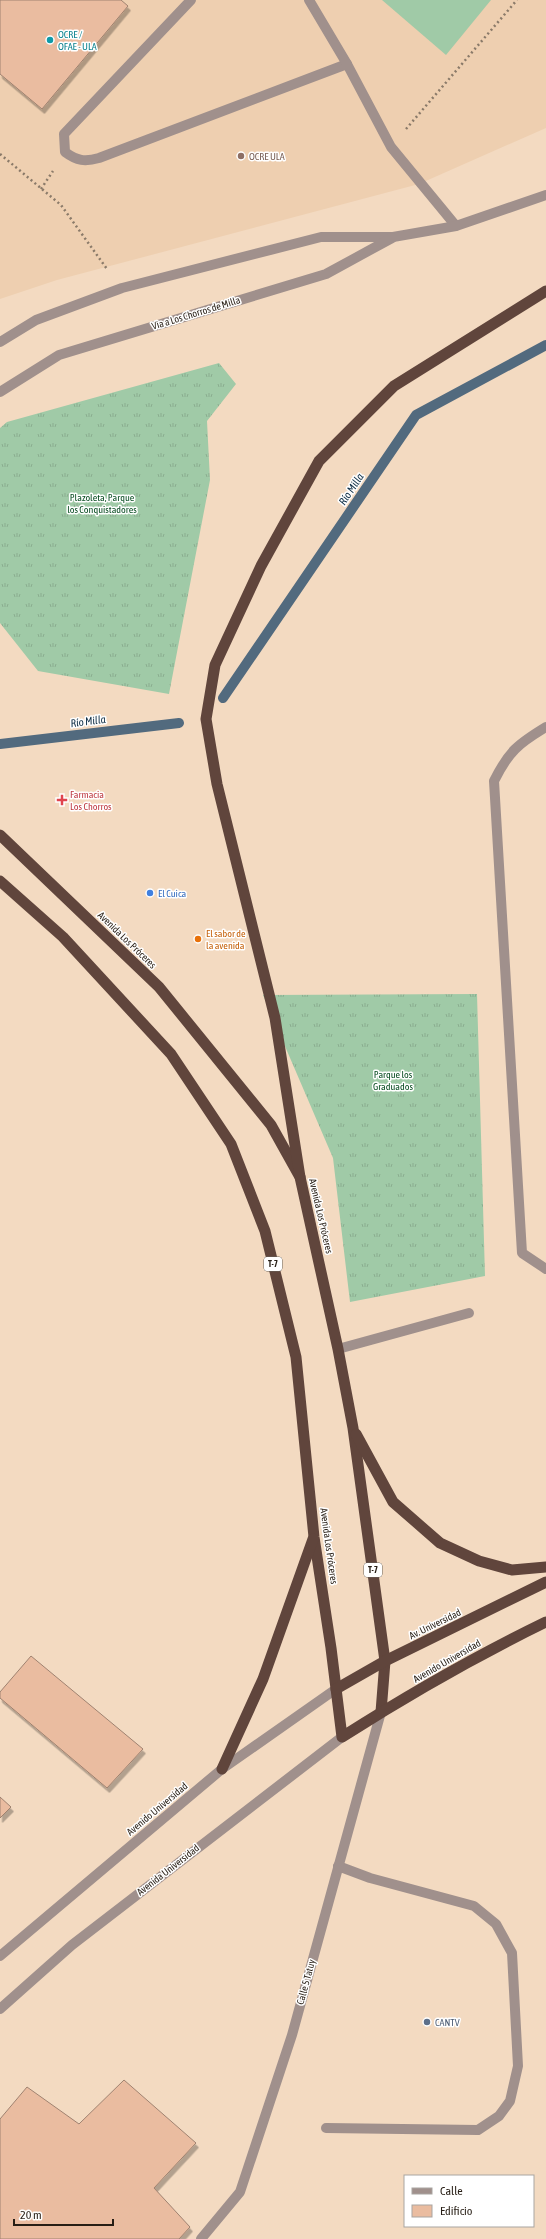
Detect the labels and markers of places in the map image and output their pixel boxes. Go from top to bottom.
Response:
place label: OCRE / OFAE - ULA [58,29,97,52]
marker: OCRE / OFAE - ULA [45,35,55,45]
marker: OCRE ULA [236,151,246,161]
place label: OCRE ULA [249,151,285,162]
place label: Farmacia Los Chorros [70,789,112,812]
marker: Farmacia Los Chorros [57,795,67,805]
marker: El Cuica [145,888,155,898]
place label: El Cuica [158,888,187,899]
place label: El sabor de la avenida [206,928,246,951]
marker: El sabor de la avenida [193,934,203,944]
marker: CANTV [422,2017,432,2027]
place label: CANTV [435,2017,460,2028]

